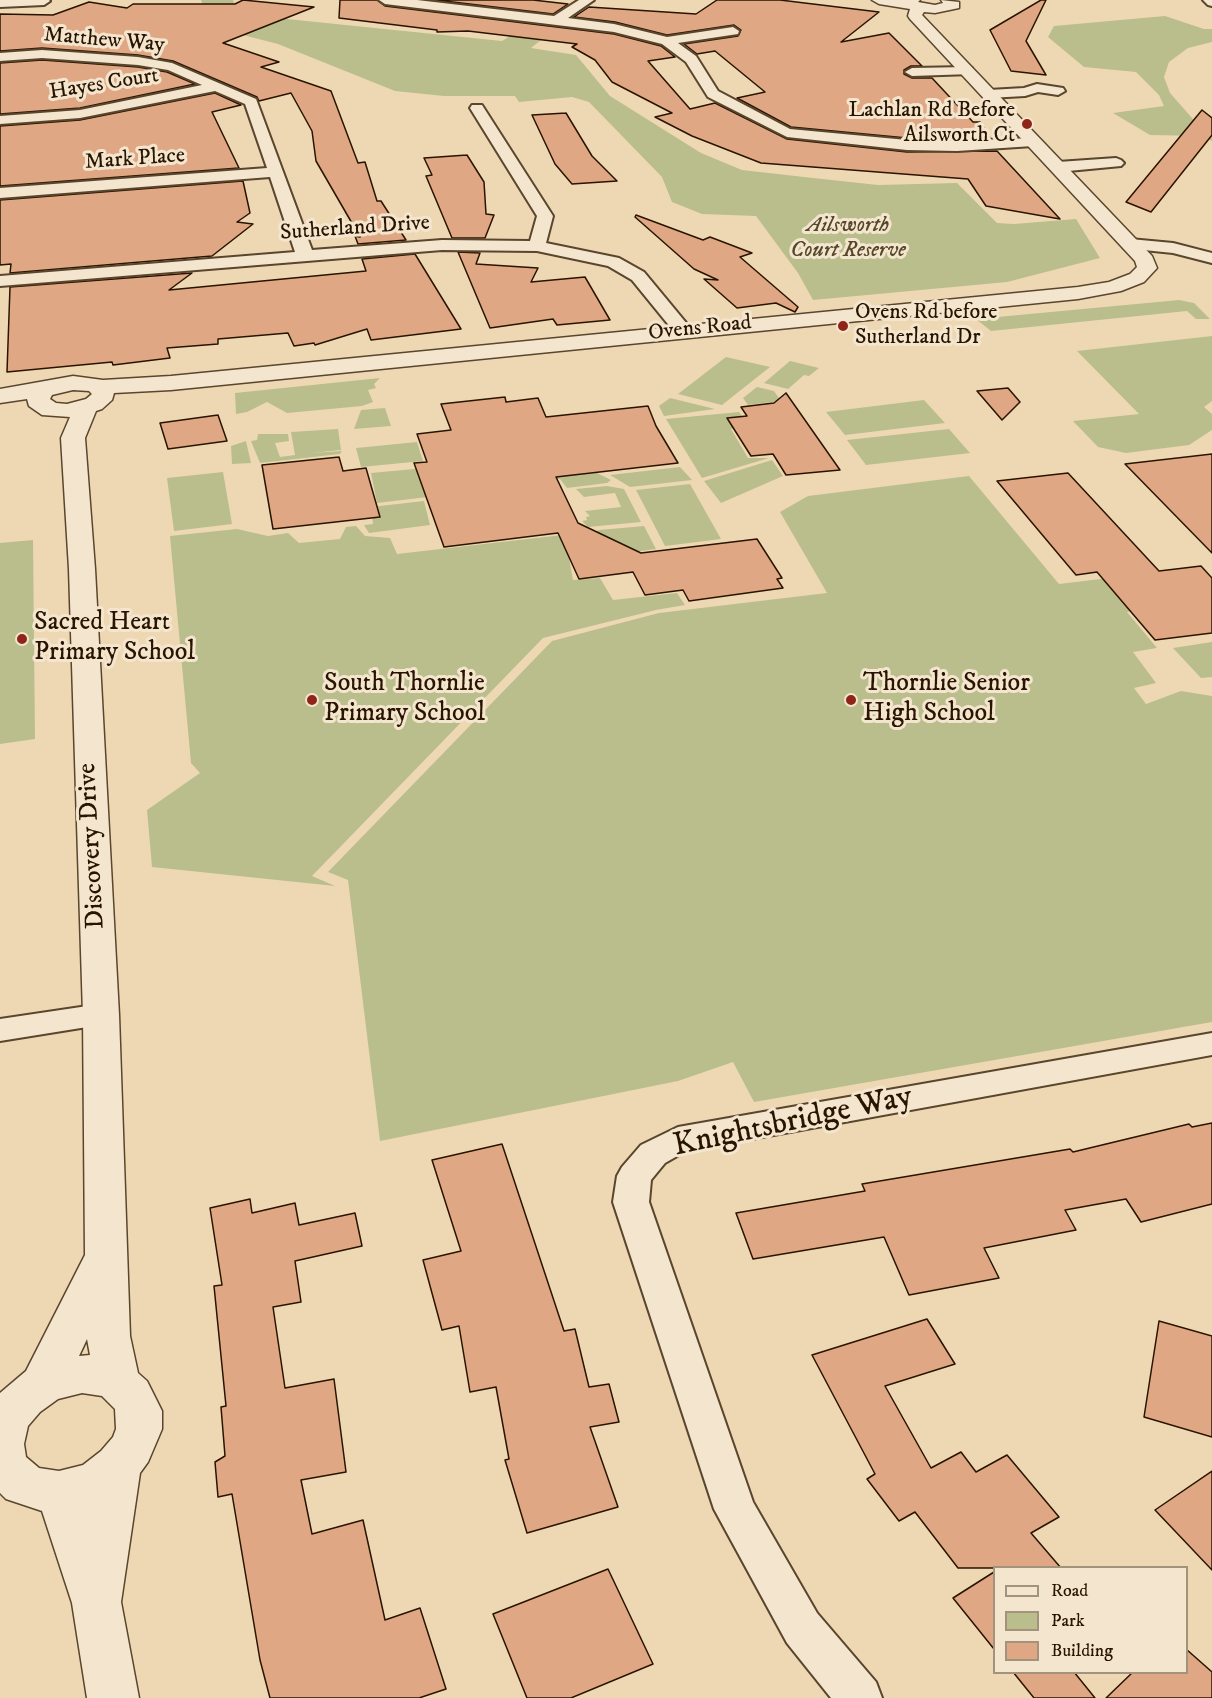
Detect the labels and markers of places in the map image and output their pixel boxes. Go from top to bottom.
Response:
place label: Lachlan Rd Before Ailsworth Ct [848,98,1015,150]
marker: Lachlan Rd Before Ailsworth Ct [1020,117,1034,131]
place label: Ovens Rd before Sutherland Dr [855,300,997,352]
marker: Ovens Rd before Sutherland Dr [836,319,850,333]
place label: Sacred Heart Primary School [34,608,195,670]
marker: Sacred Heart Primary School [15,632,29,646]
place label: South Thornlie Primary School [324,669,485,730]
place label: Thornlie Senior High School [863,669,1030,730]
marker: South Thornlie Primary School [305,693,319,707]
marker: Thornlie Senior High School [844,693,858,707]

